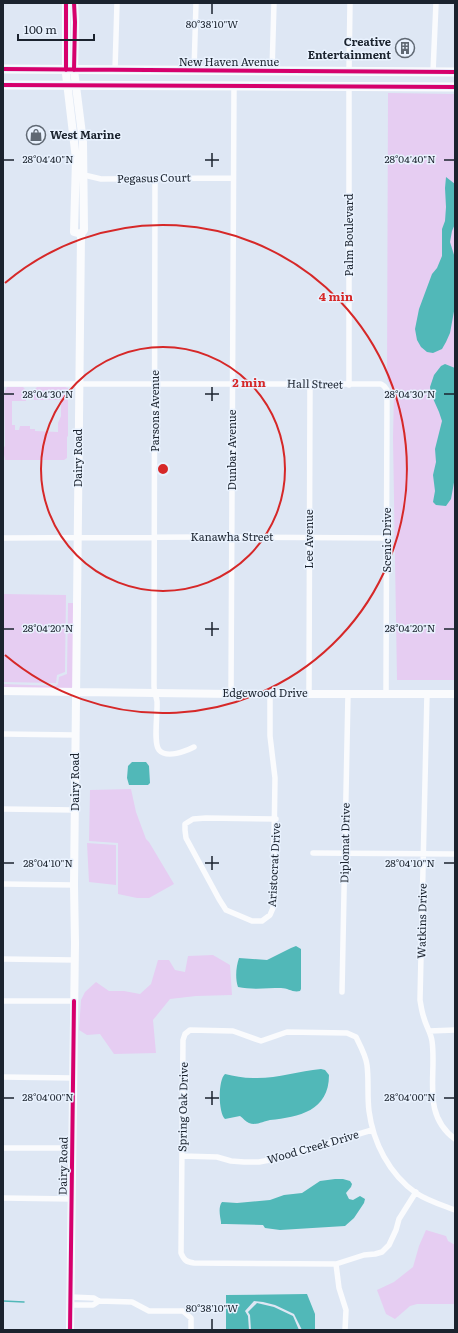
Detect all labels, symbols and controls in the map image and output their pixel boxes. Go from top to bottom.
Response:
scale bar [18,16,94,42]
text: 80°38'10"W [186,16,238,31]
text: 100 m [24,20,57,38]
place label: Creative Entertainment [308,33,391,62]
building icon: Creative Entertainment [394,37,416,59]
street label: New Haven Avenue [179,53,280,69]
shop icon: West Marine [25,124,47,146]
place label: West Marine [50,126,121,142]
text: 28°04'40"N [22,151,74,166]
text: 28°04'40"N [384,151,436,166]
street label: Pegasus Court [117,168,192,186]
street label: Palm Boulevard [340,193,356,276]
text: 4 min [319,287,354,305]
street label: Parsons Avenue [146,370,162,452]
text: 2 min [232,373,266,391]
street label: Hall Street [287,375,344,391]
text: 28°04'30"N [23,386,73,401]
text: 28°04'30"N [385,386,435,401]
street label: Dunbar Avenue [223,409,239,490]
street label: Dairy Road [69,429,85,487]
centre of rings [156,462,170,476]
street label: Scenic Drive [378,507,394,573]
street label: Lee Avenue [300,509,316,569]
street label: Kanawha Street [191,528,274,544]
text: 28°04'20"N [23,620,73,635]
text: 28°04'20"N [385,620,435,635]
street label: Edgewood Drive [222,684,308,700]
street label: Dairy Road [66,753,82,811]
street label: Diplomat Drive [335,802,353,883]
street label: Aristocrat Drive [263,822,283,907]
text: 28°04'10"N [23,855,73,870]
text: 28°04'10"N [385,855,435,870]
street label: Watkins Drive [412,883,430,959]
street label: Spring Oak Drive [173,1062,191,1152]
text: 28°04'00"N [22,1089,74,1104]
text: 28°04'00"N [384,1089,436,1104]
street label: Wood Creek Drive [265,1125,361,1167]
street label: Dairy Road [53,1136,71,1195]
text: 80°38'10"W [186,1300,238,1315]

